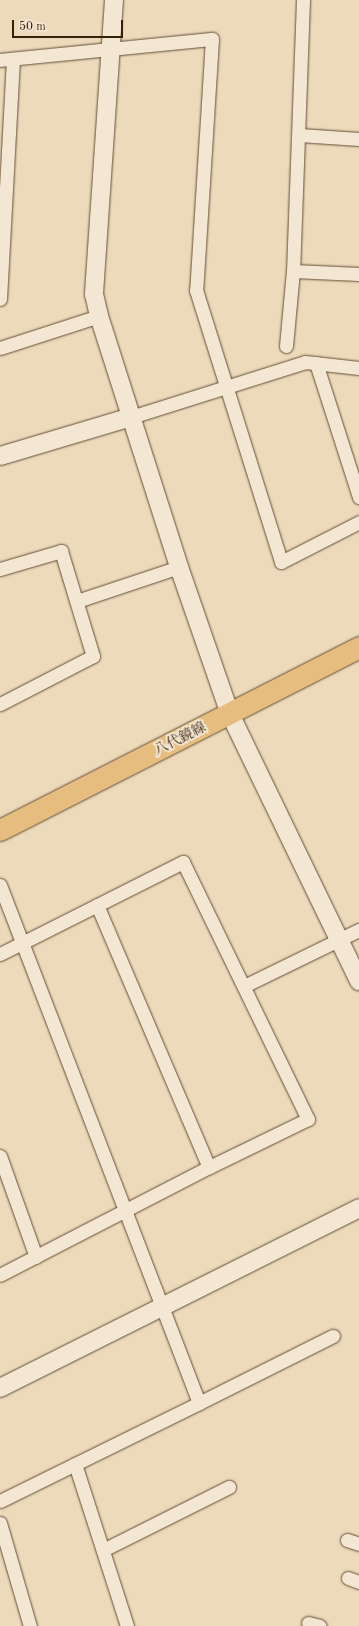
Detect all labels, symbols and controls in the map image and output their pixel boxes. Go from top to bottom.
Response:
scale bar [14,12,125,38]
text: 50 m [19,21,46,33]
street label: 八代鏡線 [151,719,209,759]

